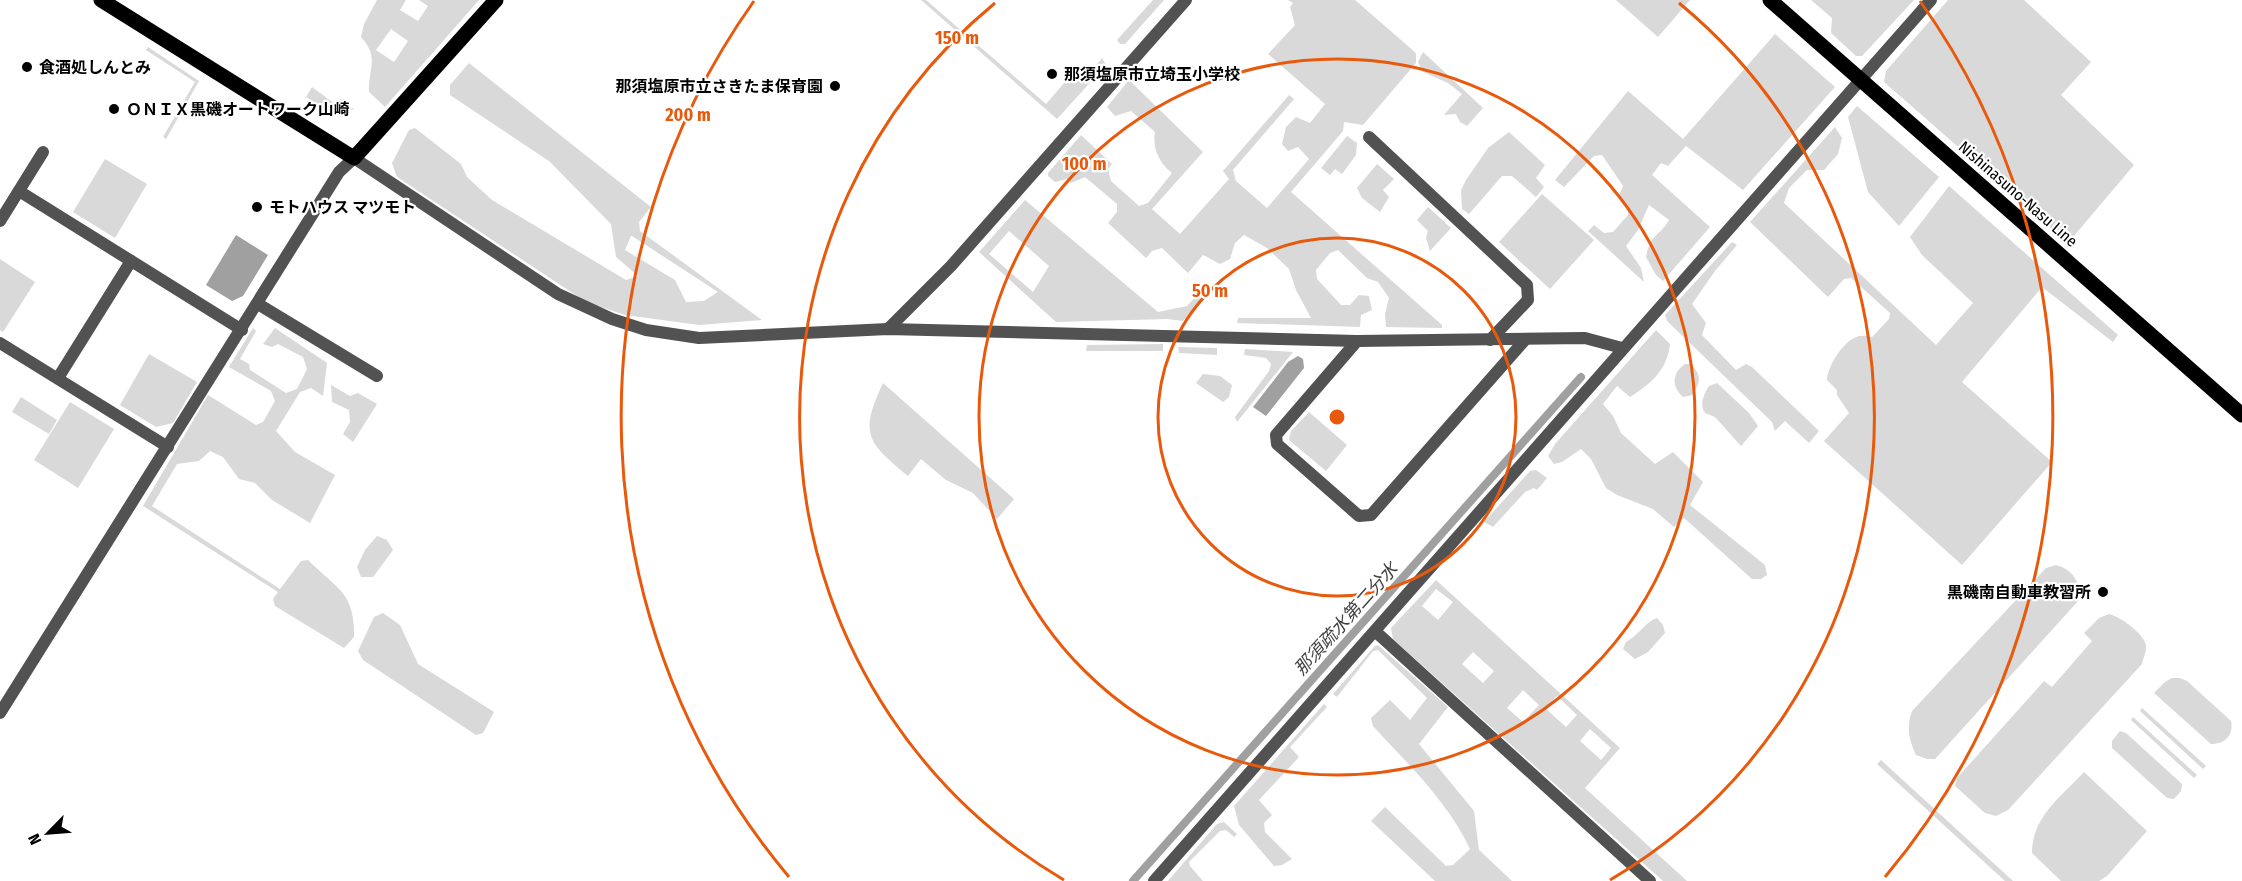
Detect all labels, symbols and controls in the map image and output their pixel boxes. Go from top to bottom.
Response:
text: 150 m [935,27,979,49]
place label: 食酒処しんとみ [39,58,151,77]
marker: 食酒処しんとみ [20,60,34,74]
place label: 那須塩原市立埼玉小学校 [1064,65,1240,84]
marker: 那須塩原市立埼玉小学校 [1045,67,1059,81]
place label: 那須塩原市立さきたま保育園 [615,77,823,96]
marker: 那須塩原市立さきたま保育園 [828,79,842,93]
place label: ＯＮＩＸ黒磯オートワーク山崎 [126,100,350,119]
marker: ＯＮＩＸ黒磯オートワーク山崎 [107,102,121,116]
text: 200 m [664,104,711,126]
street label: Nishinasuno-Nasu Line [1955,137,2081,251]
text: 100 m [1062,153,1106,175]
place label: モトハウス マツモト [269,198,416,217]
marker: モトハウス マツモト [250,200,264,214]
text: 50 m [1192,280,1228,302]
centre of rings [1327,407,1347,427]
water label: 那須疏水第二分水 [1290,557,1404,680]
place label: 黒磯南自動車教習所 [1947,583,2091,602]
marker: 黒磯南自動車教習所 [2096,585,2110,599]
north arrow [18,803,78,863]
text: N [24,831,45,847]

